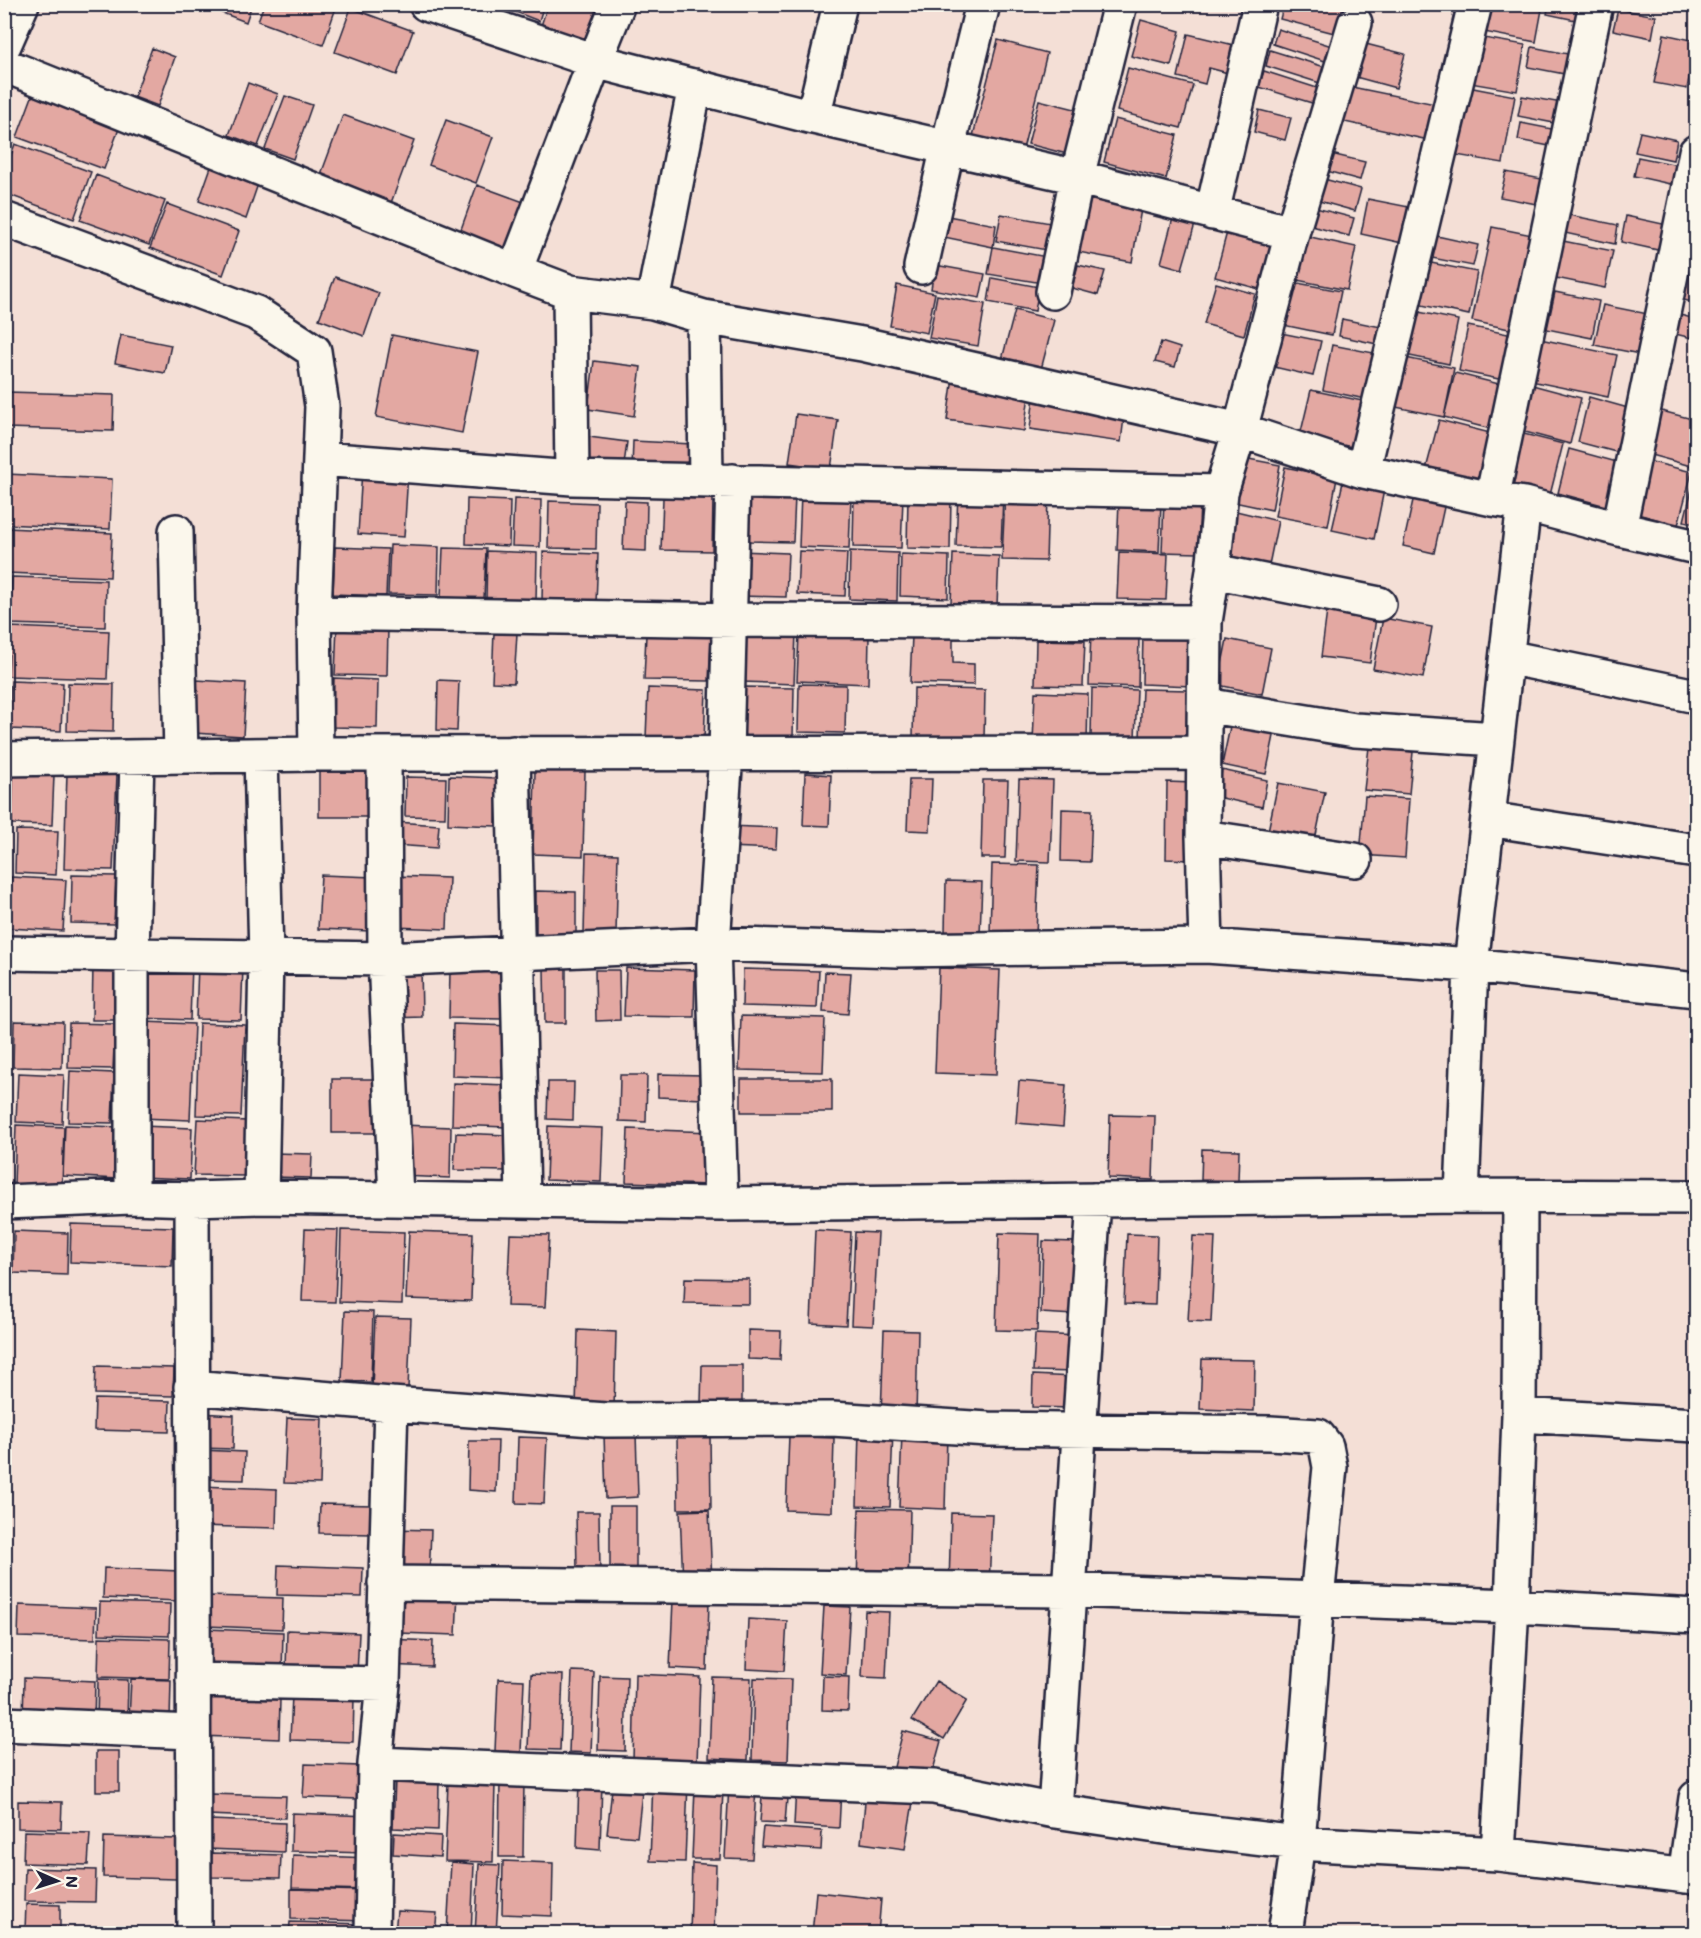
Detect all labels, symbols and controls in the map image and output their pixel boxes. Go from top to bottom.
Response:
north arrow [27,1851,87,1911]
text: N [62,1875,83,1888]

